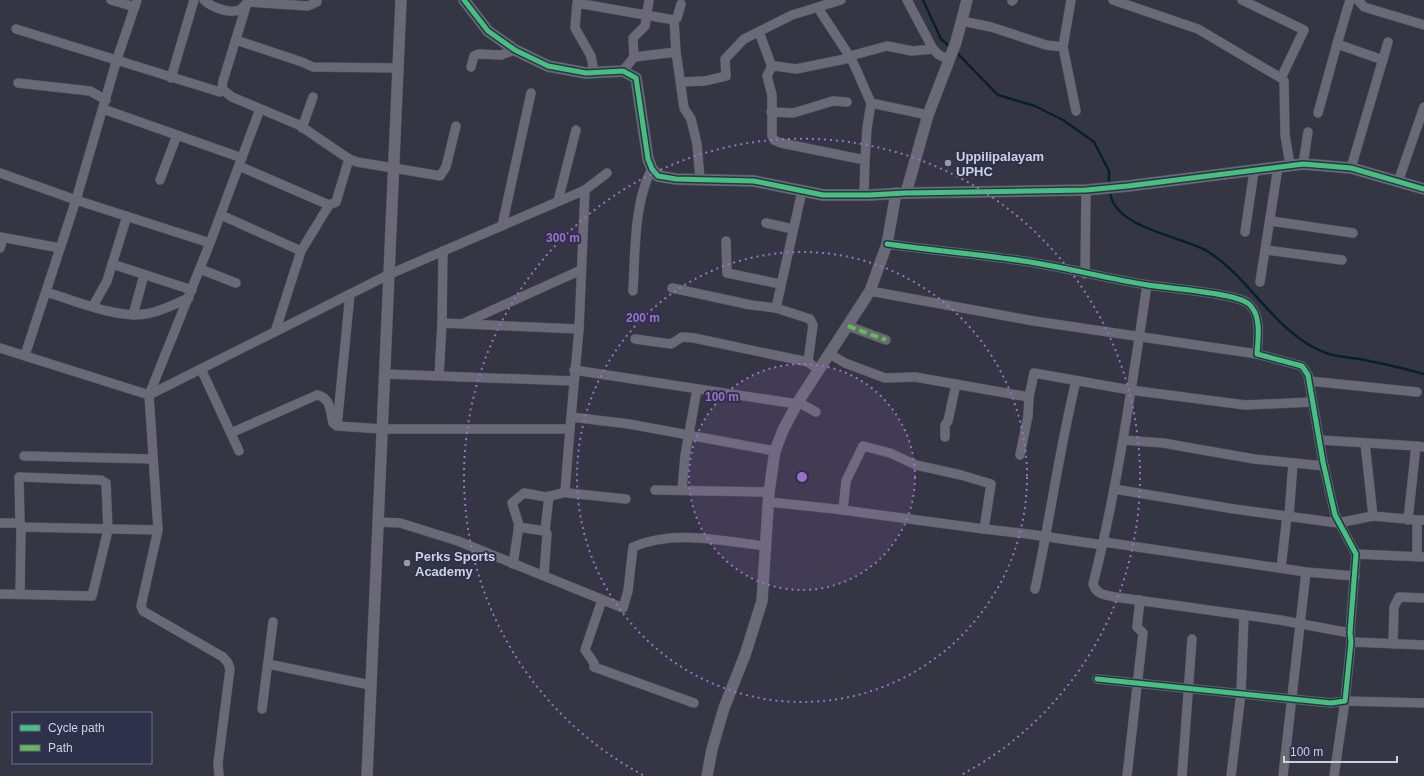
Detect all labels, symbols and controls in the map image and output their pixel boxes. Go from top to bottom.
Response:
place label: Uppilipalayam UPHC [956,149,1044,179]
marker: Uppilipalayam UPHC [943,158,953,168]
text: 300 m [546,231,580,245]
text: 200 m [626,311,660,325]
text: 100 m [705,390,739,404]
centre of rings [795,470,809,484]
place label: Perks Sports Academy [415,549,495,579]
marker: Perks Sports Academy [402,558,412,568]
legend [12,712,152,764]
text: Cycle path [48,721,105,735]
scale bar [1284,738,1397,764]
text: Path [48,741,73,755]
text: 100 m [1290,745,1323,759]

